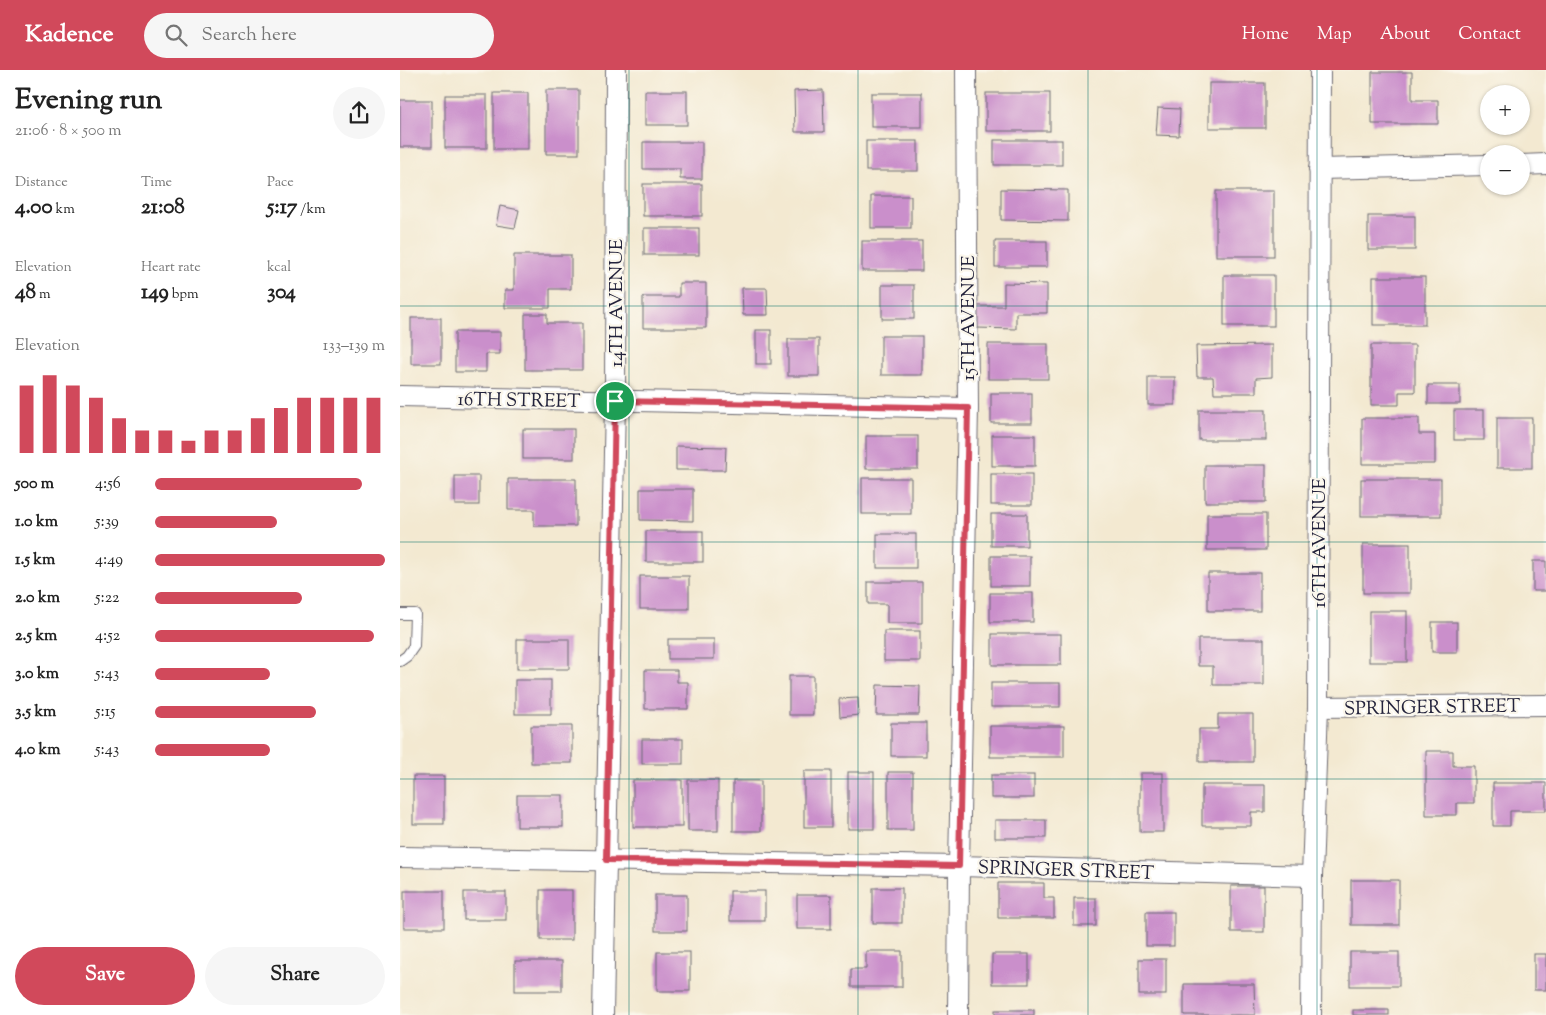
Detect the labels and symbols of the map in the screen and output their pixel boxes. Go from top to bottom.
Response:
street label: 14TH AVENUE [604,238,631,367]
street label: 15TH AVENUE [956,255,983,381]
pin [594,380,636,422]
street label: 16TH STREET [457,387,581,416]
street label: 16TH AVENUE [1307,477,1334,608]
street label: SPRINGER STREET [1344,693,1520,724]
street label: SPRINGER STREET [977,855,1155,888]

